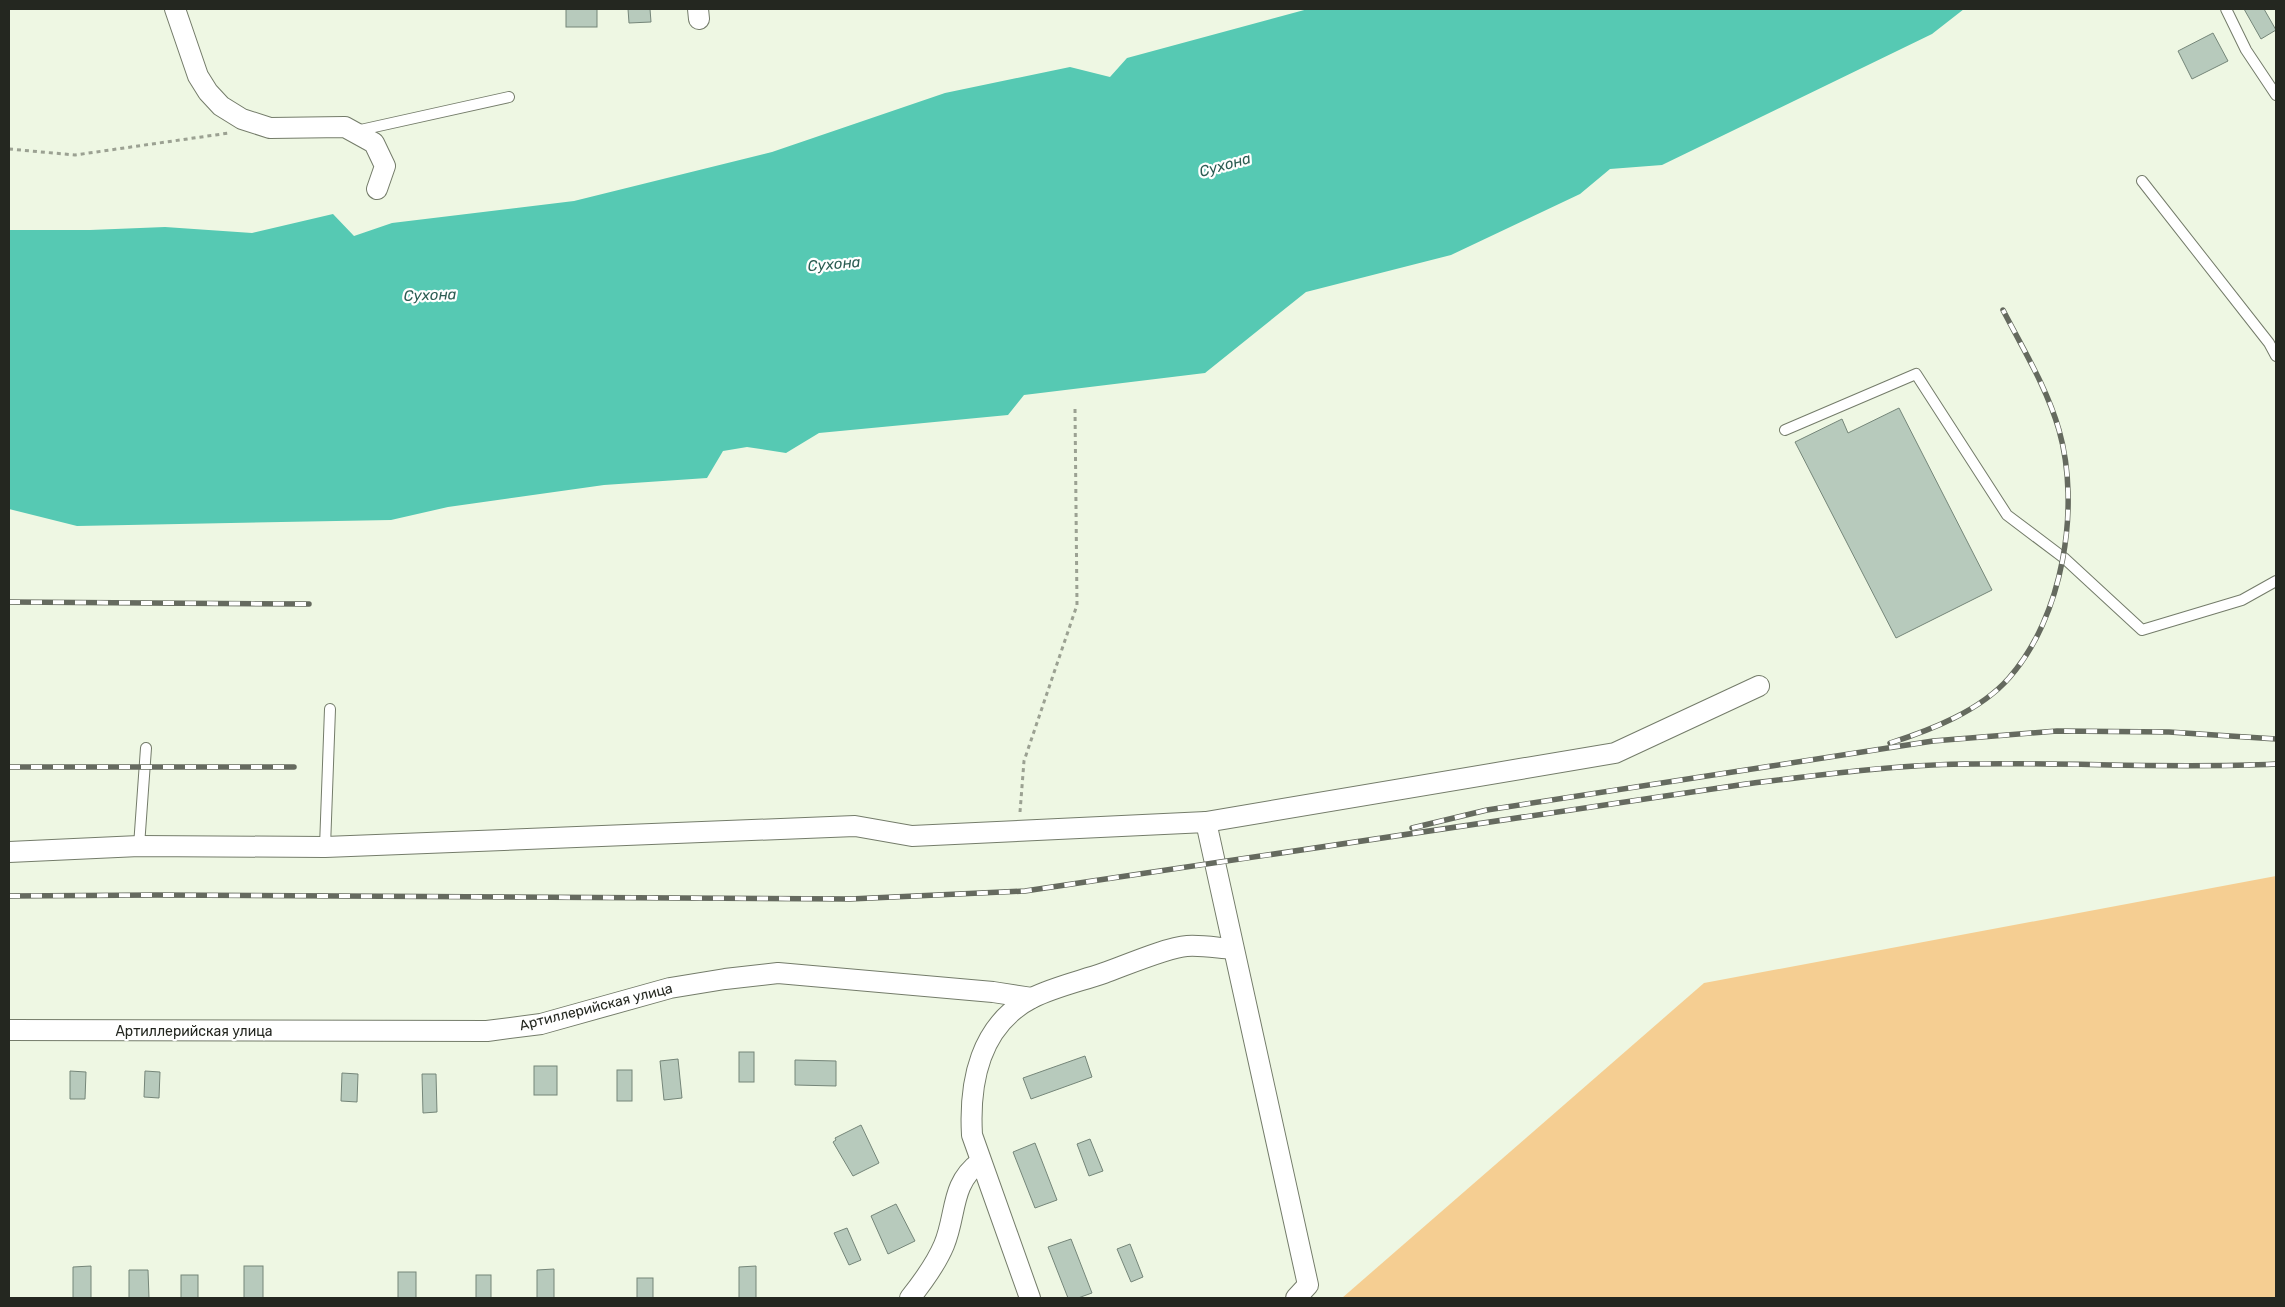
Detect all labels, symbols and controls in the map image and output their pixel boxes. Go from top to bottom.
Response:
water label: Сухона [1197,149,1253,181]
water label: Сухона [807,253,861,275]
water label: Сухона [403,285,457,305]
street label: Артиллерийская улица [518,980,674,1034]
street label: Артиллерийская улица [115,1023,273,1040]

